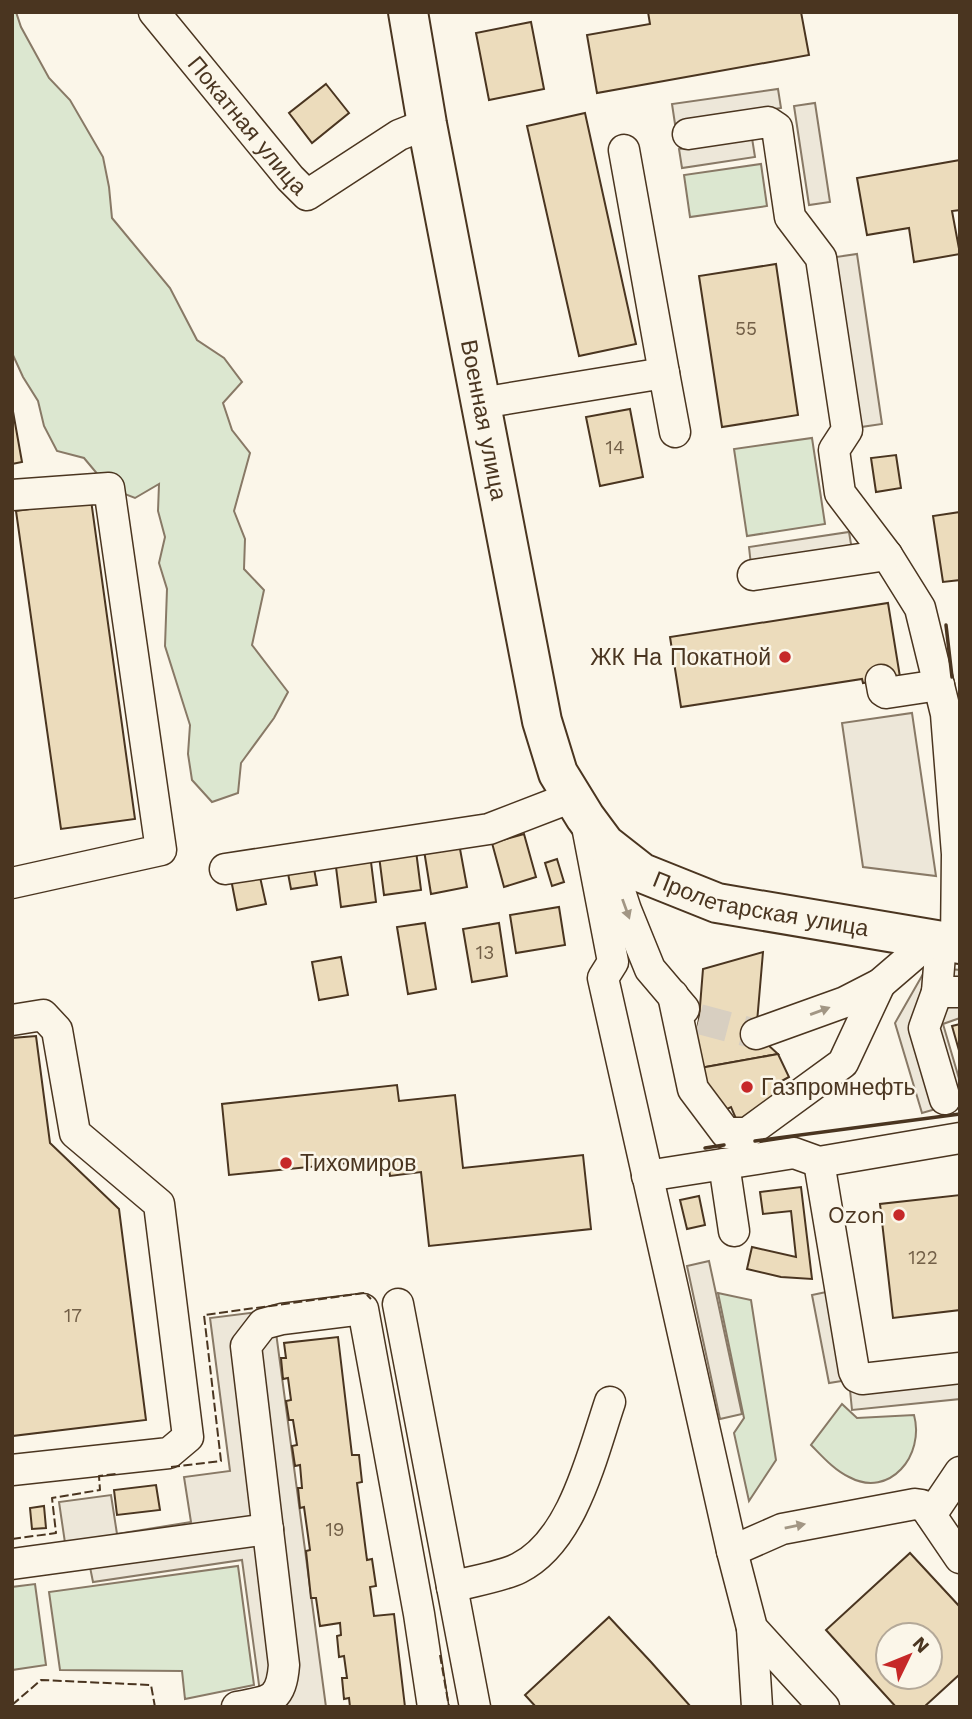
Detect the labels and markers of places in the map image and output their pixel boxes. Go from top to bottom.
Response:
place label: ЖК На Покатной [590,644,771,671]
marker: ЖК На Покатной [777,649,793,665]
place label: Газпромнефть [761,1074,916,1101]
marker: Газпромнефть [739,1079,755,1095]
place label: Тихомиров [300,1150,416,1177]
marker: Тихомиров [278,1155,294,1171]
place label: Ozon [828,1202,885,1229]
marker: Ozon [891,1207,907,1223]

